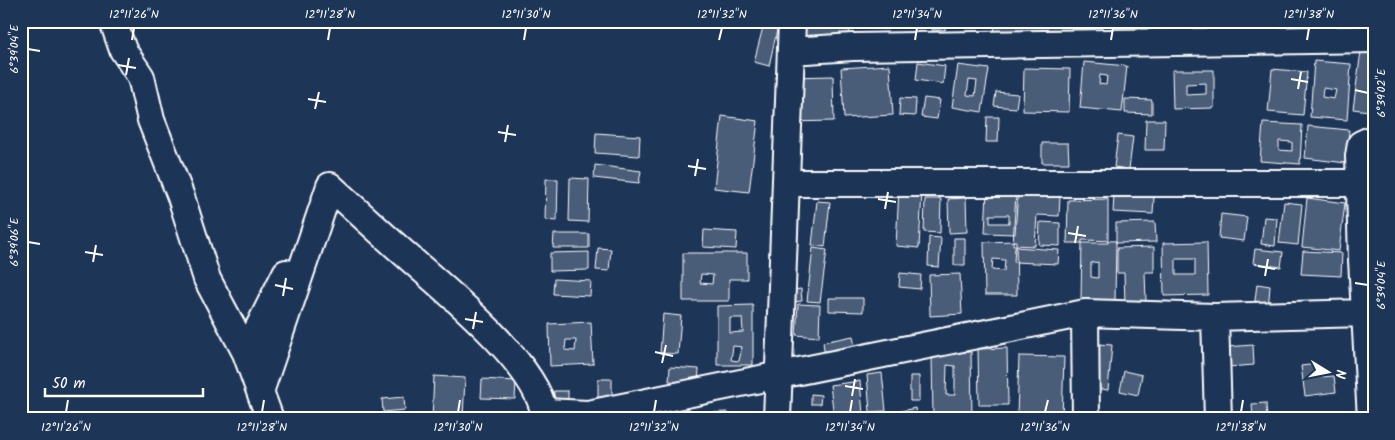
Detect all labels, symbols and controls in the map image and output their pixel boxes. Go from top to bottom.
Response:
text: 12°11'26"N [109,5,159,24]
text: 12°11'28"N [305,5,355,24]
text: 12°11'30"N [501,5,551,24]
text: 12°11'32"N [697,5,747,24]
text: 12°11'34"N [892,5,942,24]
text: 12°11'36"N [1088,5,1138,24]
text: 12°11'38"N [1284,5,1334,24]
text: 6°39'04"E [5,24,24,73]
text: 6°39'02"E [1372,67,1391,118]
text: 6°39'06"E [5,217,24,266]
text: 6°39'04"E [1372,260,1391,309]
north arrow [1302,348,1352,398]
scale bar [45,365,202,397]
text: N [1328,368,1351,381]
text: 50 m [52,372,86,396]
text: 12°11'26"N [41,418,91,437]
text: 12°11'28"N [237,418,287,437]
text: 12°11'30"N [433,418,483,437]
text: 12°11'32"N [629,418,679,437]
text: 12°11'34"N [825,418,875,437]
text: 12°11'36"N [1020,418,1070,437]
text: 12°11'38"N [1216,418,1266,437]

